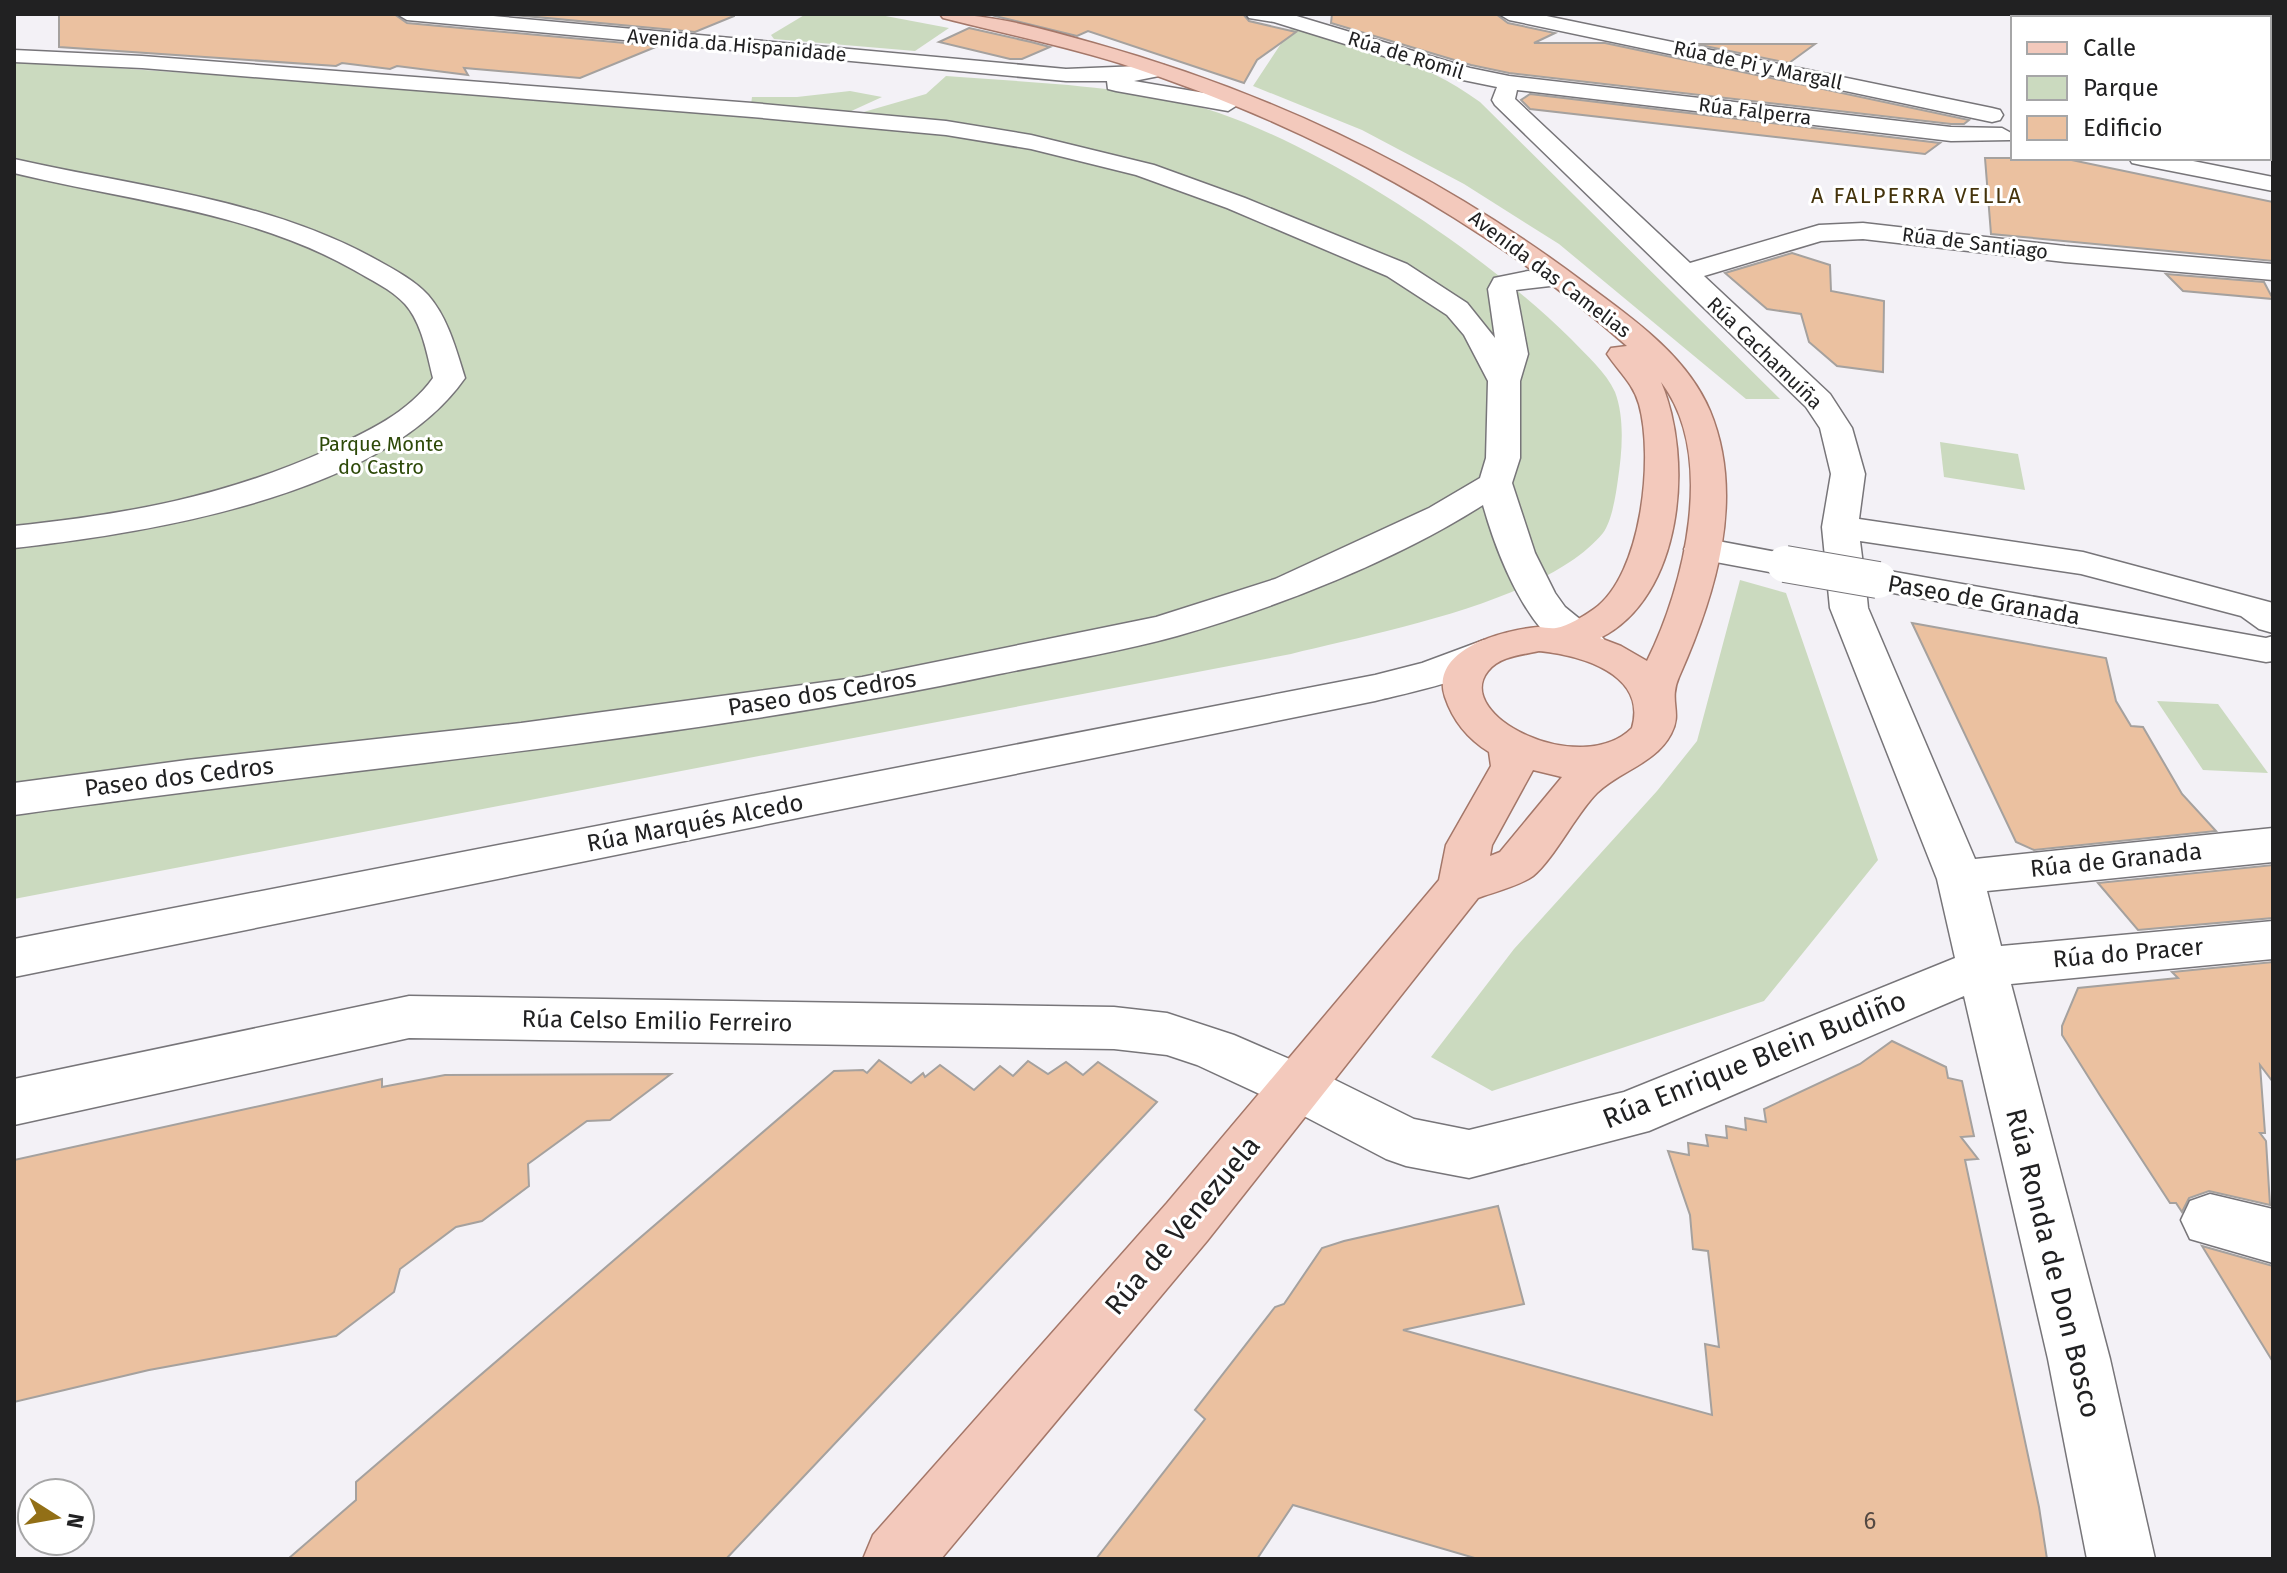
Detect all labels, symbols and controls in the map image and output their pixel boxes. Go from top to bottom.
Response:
legend [2011,16,2271,160]
street label: Avenida da Hispanidade [626,23,848,67]
street label: Rúa de Romil [1345,26,1467,84]
text: Calle [2083,34,2136,62]
street label: Rúa de Pi y Margall [1671,35,1845,95]
text: Parque [2083,74,2159,102]
street label: Rúa Falperra [1697,92,1813,130]
text: Edificio [2083,114,2163,142]
district label: A FALPERRA VELLA [1811,182,2023,209]
street label: Avenida das Camelias [1464,205,1636,343]
street label: Rúa de Santiago [1901,222,2049,264]
street label: Rúa Cachamuíña [1702,292,1828,414]
park label: Parque Monte do Castro [318,432,444,479]
street label: Paseo de Granada [1886,569,2082,631]
street label: Paseo dos Cedros [726,664,918,722]
street label: Paseo dos Cedros [83,752,275,802]
street label: Rúa Marqués Alcedo [584,788,806,858]
street label: Rúa de Granada [2029,837,2203,883]
street label: Rúa do Pracer [2052,932,2205,974]
street label: Rúa Enrique Blein Budiño [1598,983,1911,1135]
street label: Rúa Celso Emilio Ferreiro [521,1005,793,1037]
street label: Rúa Ronda de Don Bosco [1999,1105,2108,1421]
street label: Rúa de Venezuela [1098,1129,1267,1322]
north arrow [16,1477,96,1557]
house number: 6 [1864,1507,1876,1535]
text: N [60,1511,90,1530]

